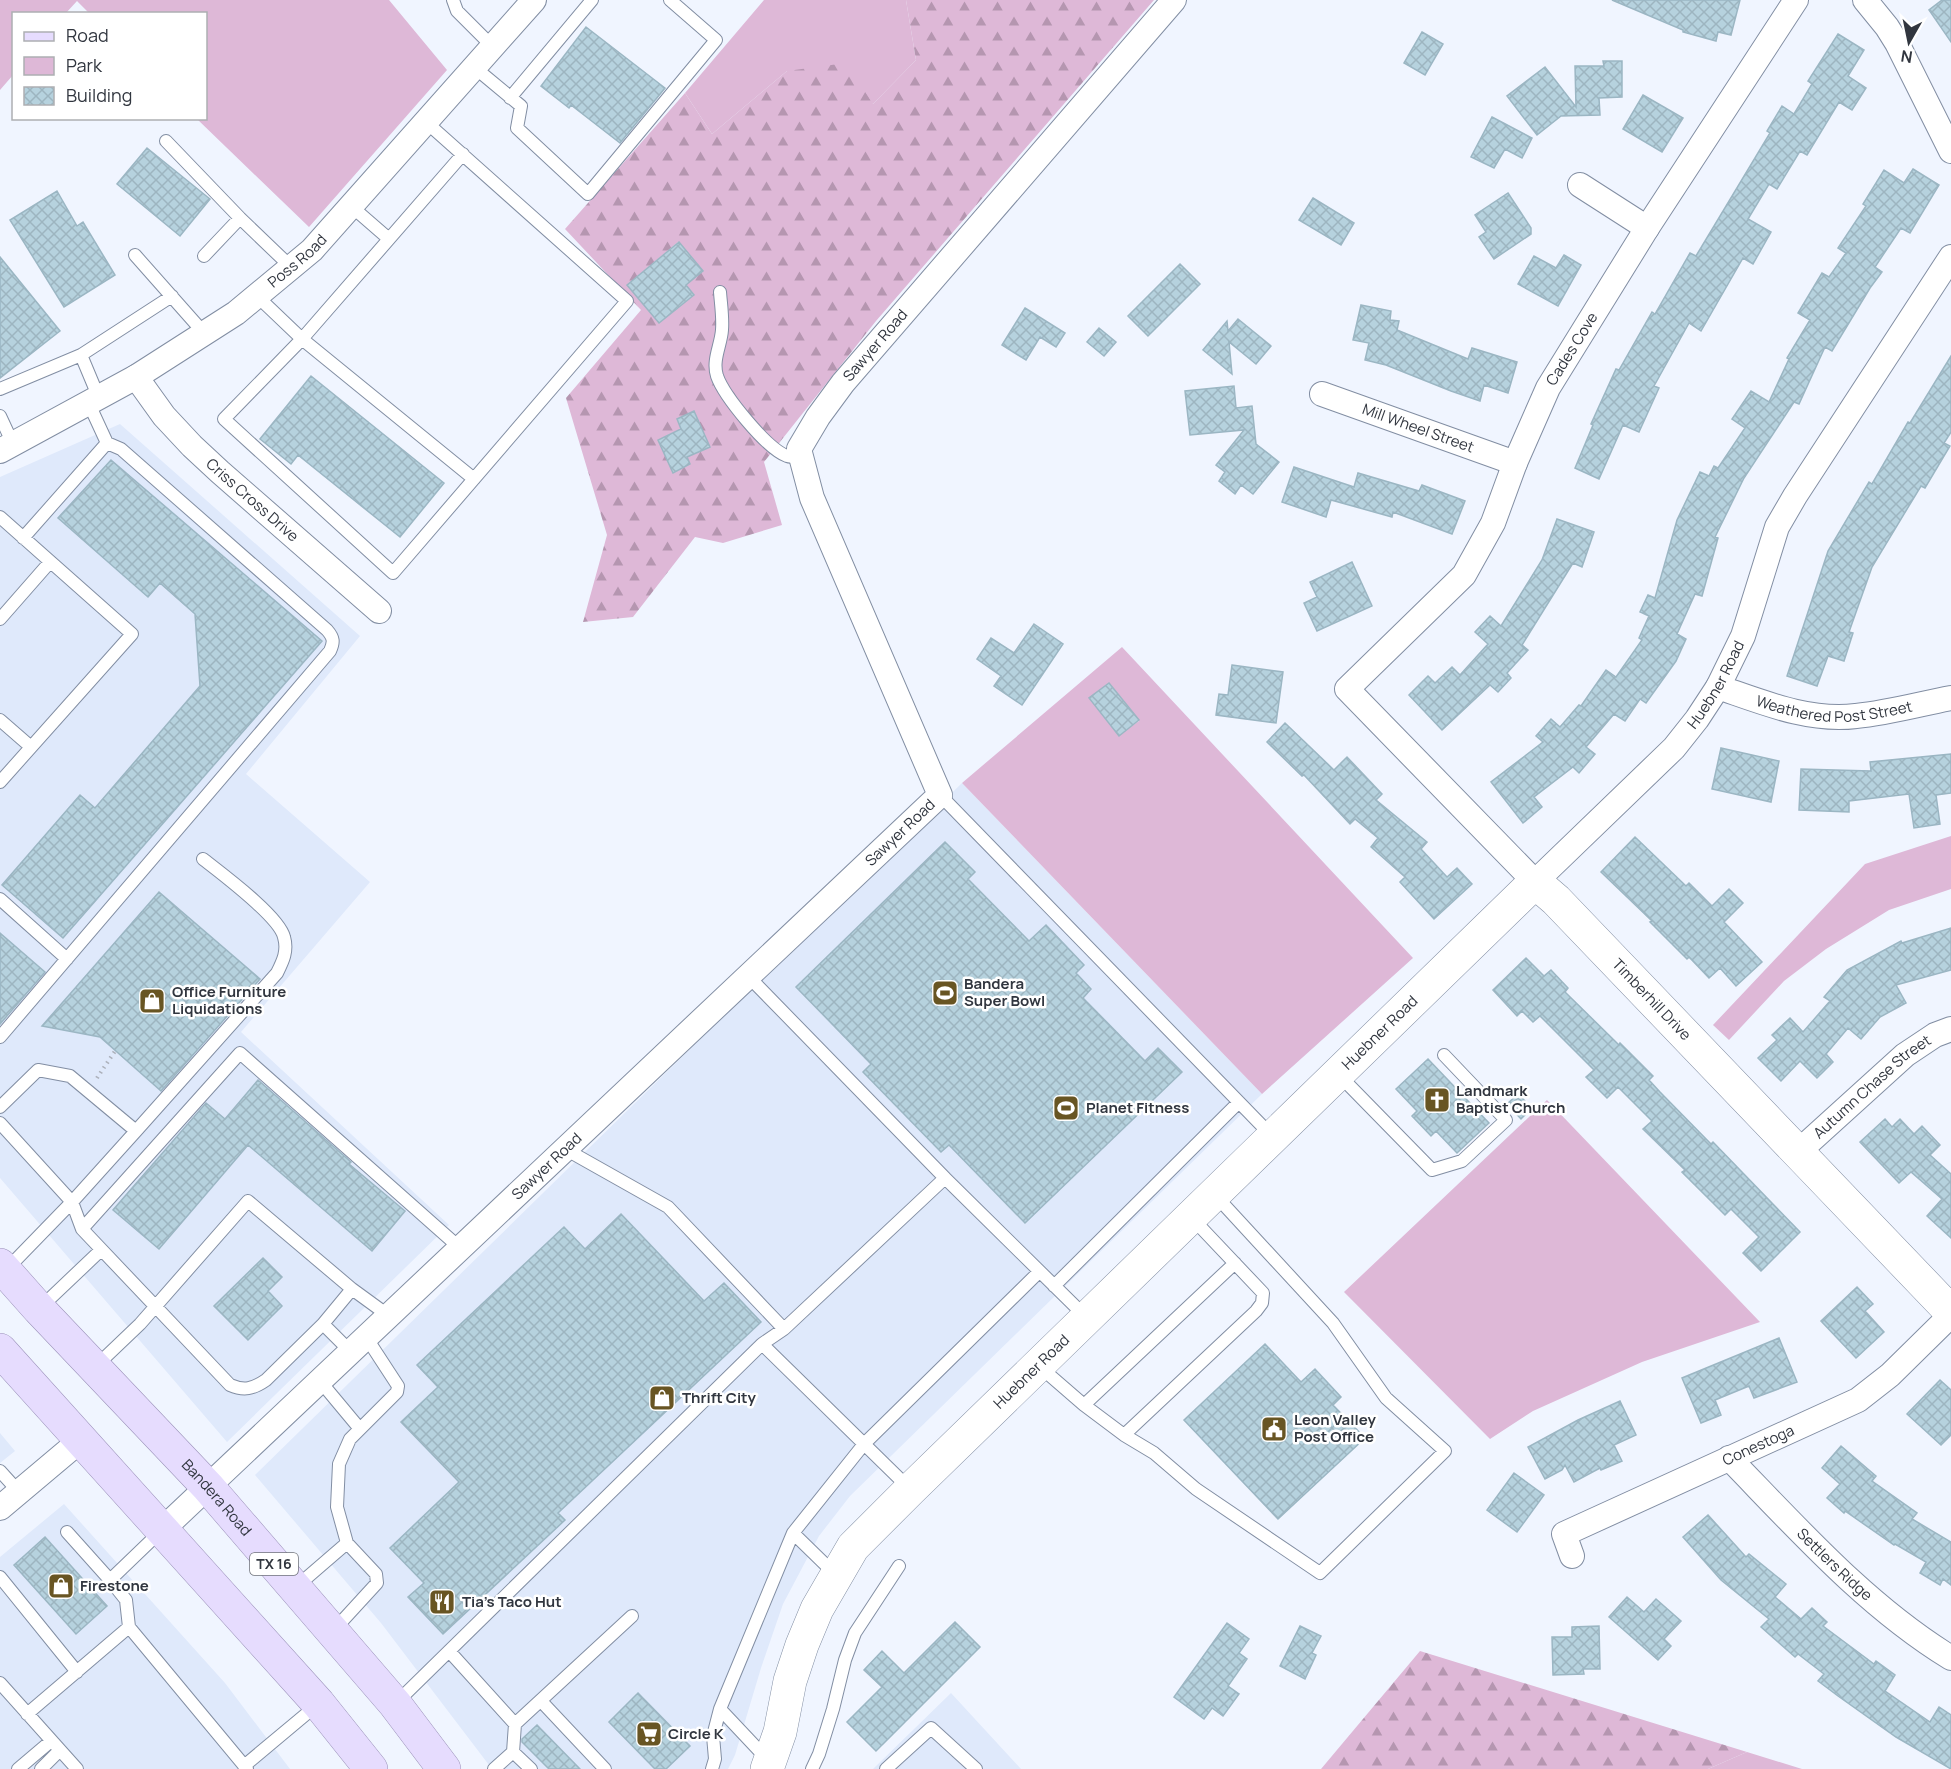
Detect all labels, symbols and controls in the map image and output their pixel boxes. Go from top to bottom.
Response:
legend [12,12,207,120]
north arrow [1879,12,1939,72]
text: Road [66,23,109,47]
text: N [1899,45,1914,69]
text: Park [66,53,103,77]
text: Building [66,83,132,107]
street label: Poss Road [263,229,331,292]
street label: Sawyer Road [838,305,912,386]
street label: Cades Cove [1541,308,1603,389]
street label: Mill Wheel Street [1359,398,1477,458]
street label: Criss Cross Drive [202,453,304,546]
street label: Huebner Road [1682,637,1749,733]
street label: Weathered Post Street [1753,690,1914,727]
street label: Sawyer Road [860,794,939,871]
street label: Timberhill Drive [1608,954,1696,1045]
place label: Bandera Super Bowl [964,973,1045,1011]
sports icon: Bandera Super Bowl [930,978,960,1008]
place label: Office Furniture Liquidations [172,981,286,1019]
shop icon: Office Furniture Liquidations [137,986,167,1016]
street label: Huebner Road [1337,991,1422,1074]
street label: Autumn Chase Street [1808,1029,1935,1143]
place label: Landmark Baptist Church [1456,1080,1565,1118]
church icon: Landmark Baptist Church [1422,1085,1452,1115]
sports icon: Planet Fitness [1051,1093,1081,1123]
place label: Planet Fitness [1086,1097,1189,1118]
street label: Sawyer Road [507,1128,586,1204]
street label: Huebner Road [989,1330,1074,1413]
shop icon: Thrift City [647,1383,677,1413]
place label: Thrift City [682,1387,756,1408]
place label: Leon Valley Post Office [1294,1409,1377,1447]
public building icon: Leon Valley Post Office [1259,1414,1289,1444]
street label: Conestoga [1719,1419,1798,1470]
street label: Bandera Road [177,1455,257,1540]
street label: Settlers Ridge [1792,1523,1877,1605]
road number: TX 16 [250,1553,298,1575]
shop icon: Firestone [46,1571,76,1601]
place label: Firestone [80,1575,149,1596]
restaurant icon: Tia's Taco Hut [427,1587,457,1617]
place label: Tia's Taco Hut [462,1591,562,1612]
supermarket icon: Circle K [634,1719,664,1749]
place label: Circle K [668,1723,724,1744]

